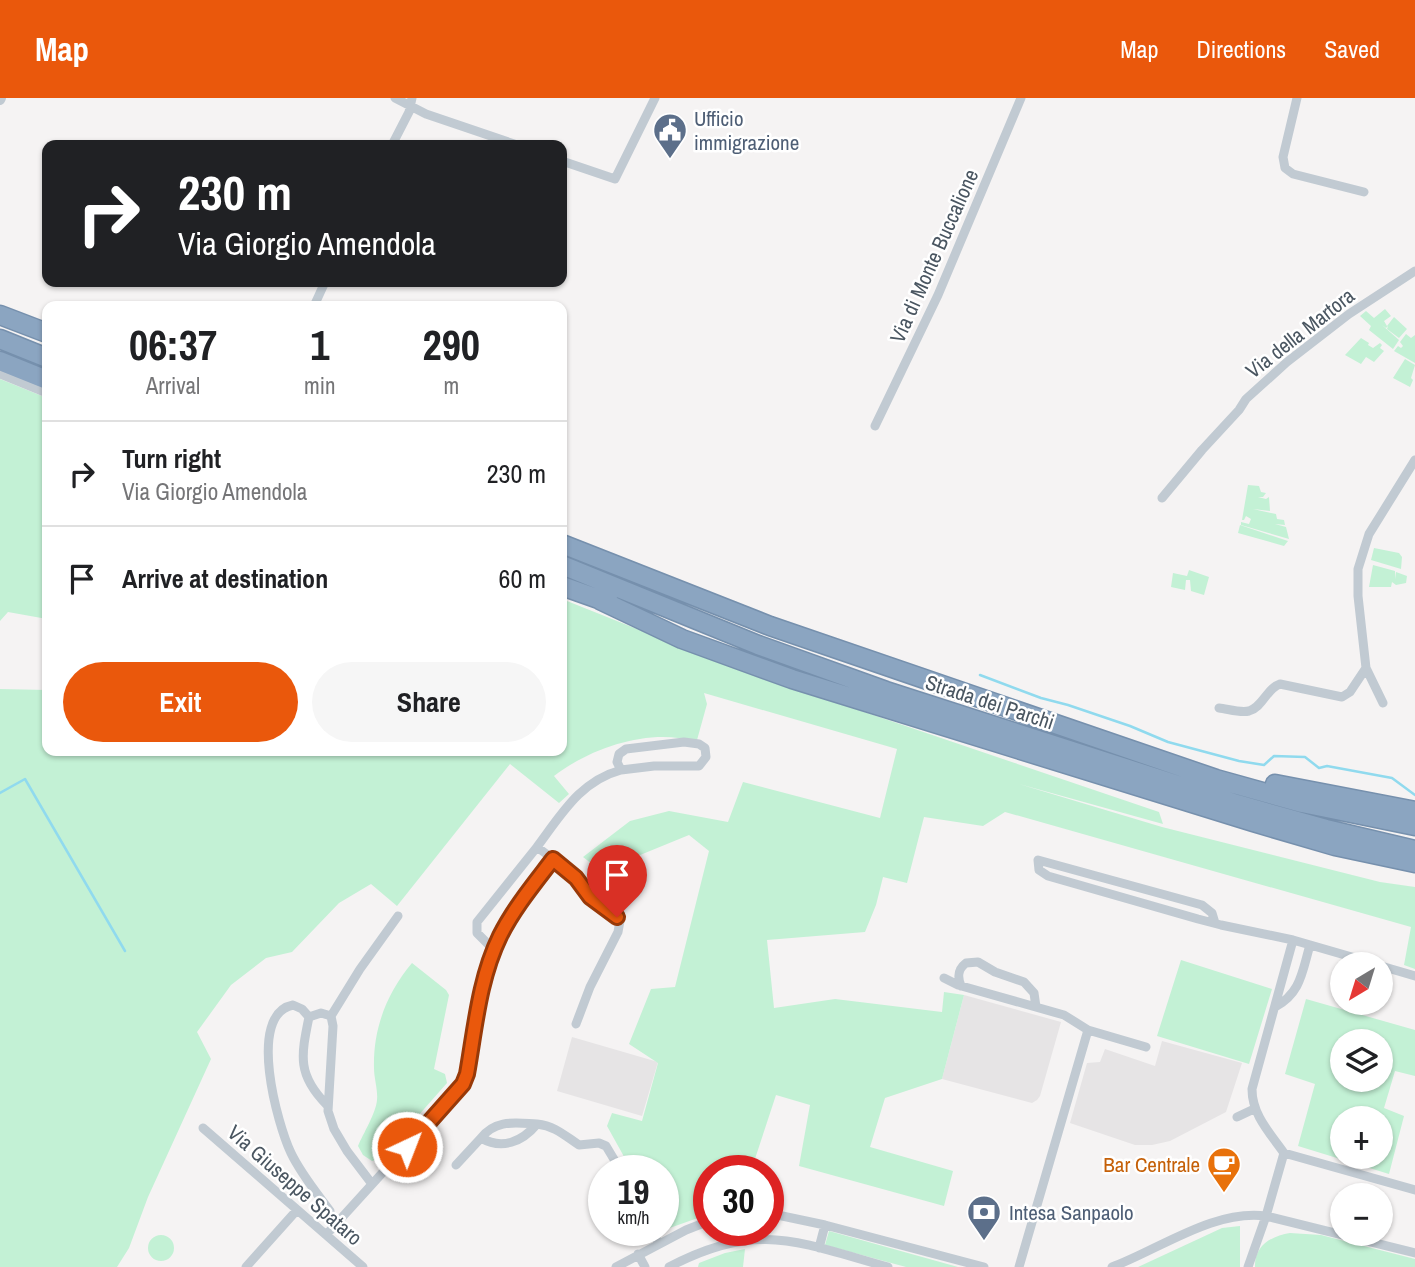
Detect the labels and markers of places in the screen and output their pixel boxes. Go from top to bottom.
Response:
place label: Ufficio immigrazione [694,104,799,157]
public building icon: Ufficio immigrazione [651,111,689,160]
pin [587,845,647,917]
cafe icon: Bar Centrale [1205,1145,1243,1194]
place label: Bar Centrale [1103,1150,1200,1179]
bank icon: Intesa Sanpaolo [965,1193,1003,1242]
place label: Intesa Sanpaolo [1009,1198,1133,1227]

